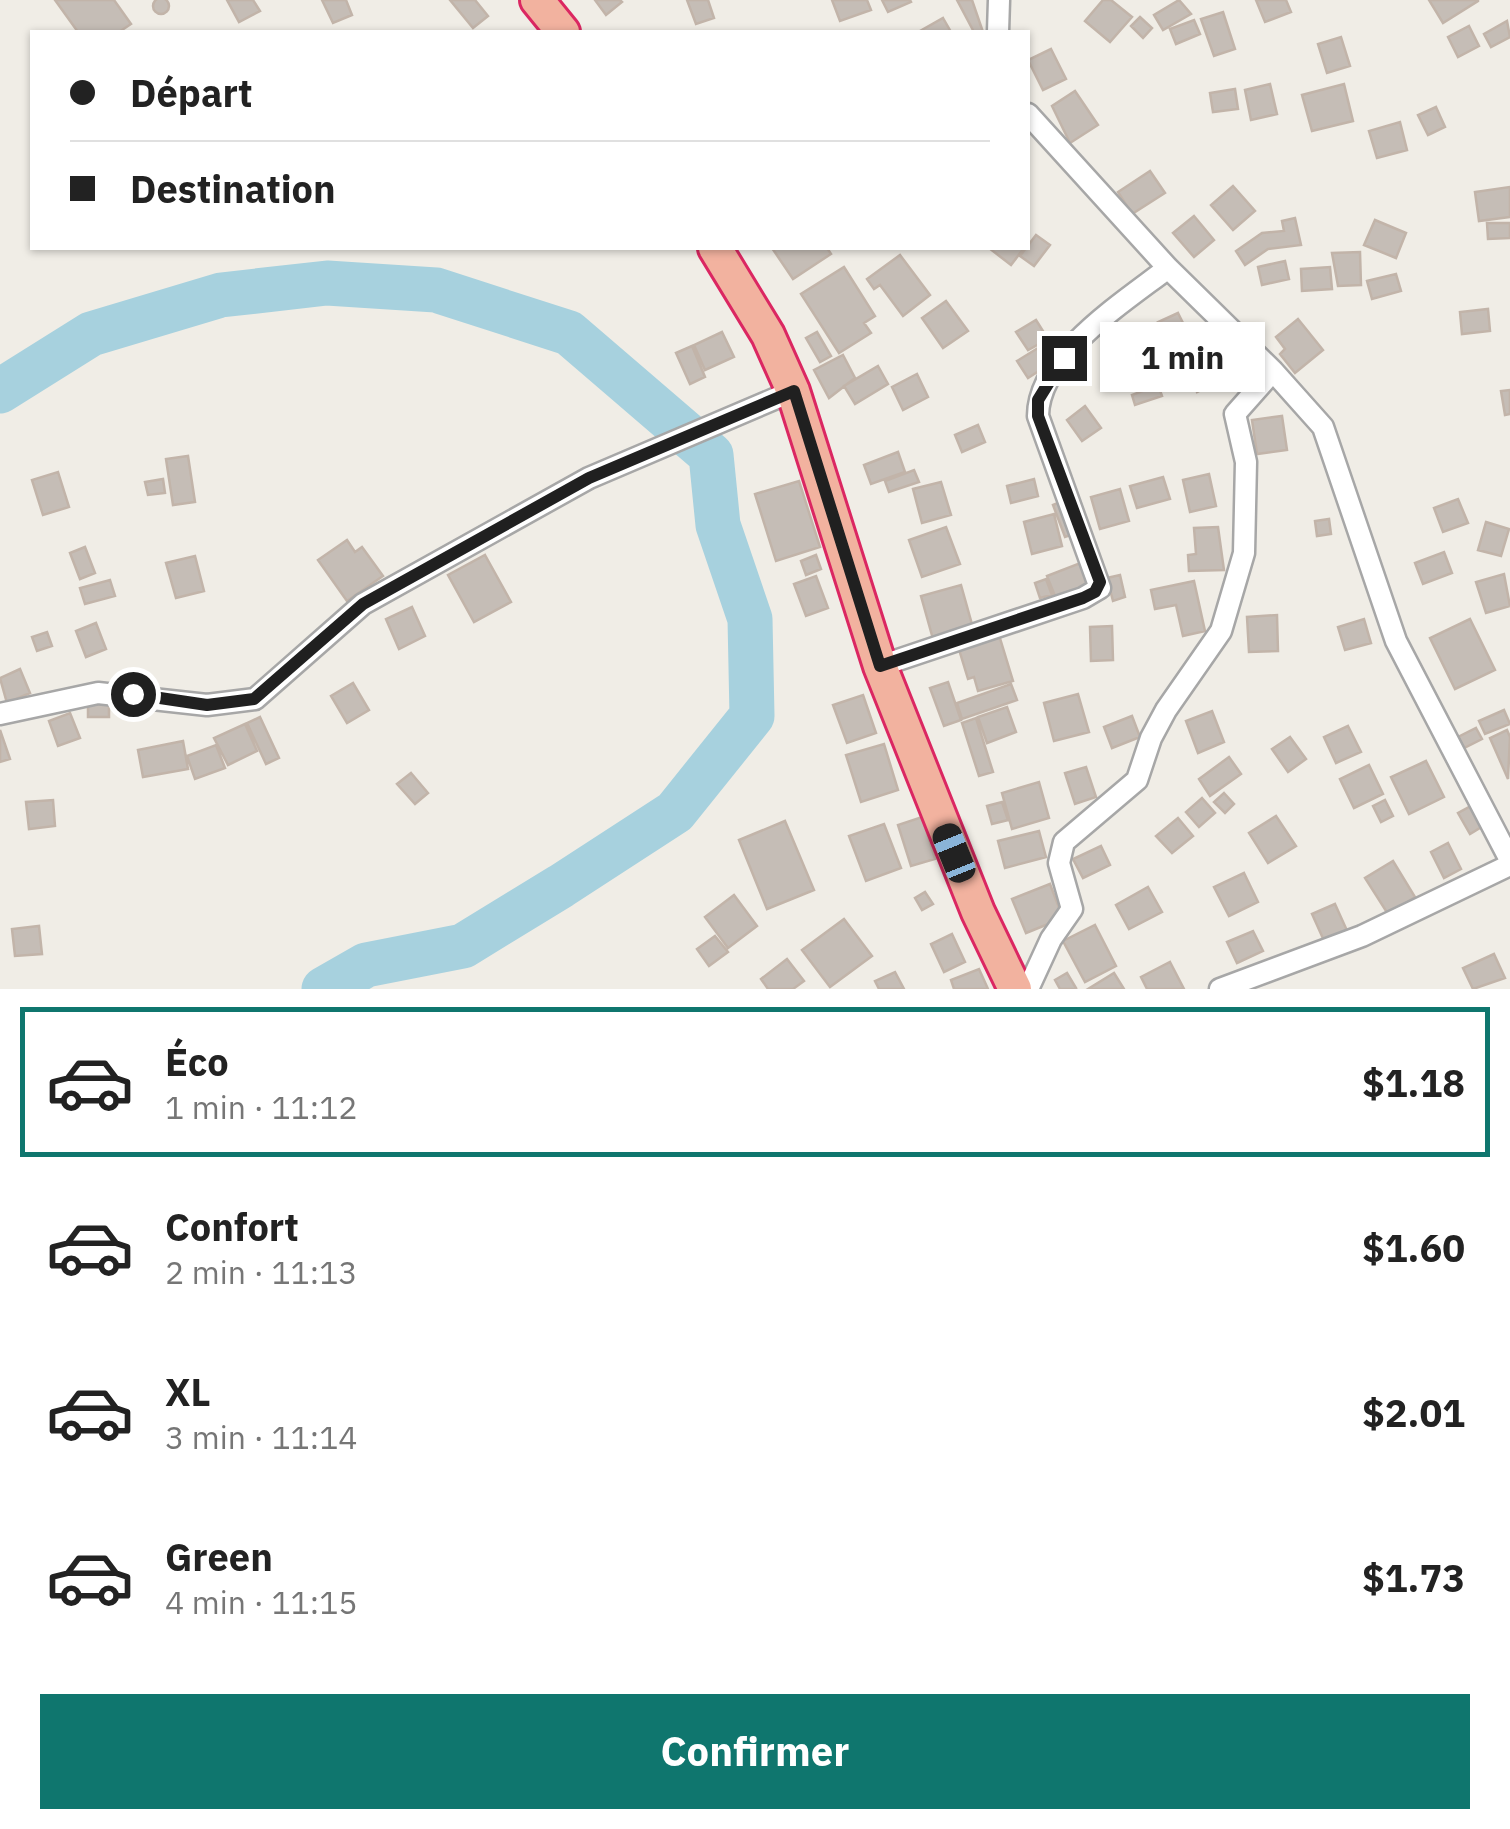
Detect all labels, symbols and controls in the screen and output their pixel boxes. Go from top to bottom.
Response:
text: Départ [130,68,253,117]
text: Destination [130,164,336,213]
callout: 1 min [1099,323,1264,393]
route end [1042,336,1087,381]
text: 1 min [1141,336,1224,378]
route start [111,672,156,717]
car [929,820,979,886]
icon: car [45,1037,135,1127]
text: Éco [165,1037,229,1086]
text: $1.18 [1362,1058,1465,1107]
text: 1 min · 11:12 [165,1086,358,1128]
icon: car [45,1202,135,1292]
text: Confort [165,1202,299,1251]
text: $1.60 [1362,1223,1465,1272]
text: 2 min · 11:13 [165,1251,358,1293]
icon: car [45,1367,135,1457]
text: XL [165,1367,211,1416]
text: $2.01 [1362,1388,1465,1437]
text: 3 min · 11:14 [165,1416,358,1458]
icon: car [45,1532,135,1622]
text: Green [165,1532,273,1581]
text: $1.73 [1362,1553,1465,1602]
text: 4 min · 11:15 [165,1581,358,1623]
button: Confirmer [40,1694,1470,1809]

